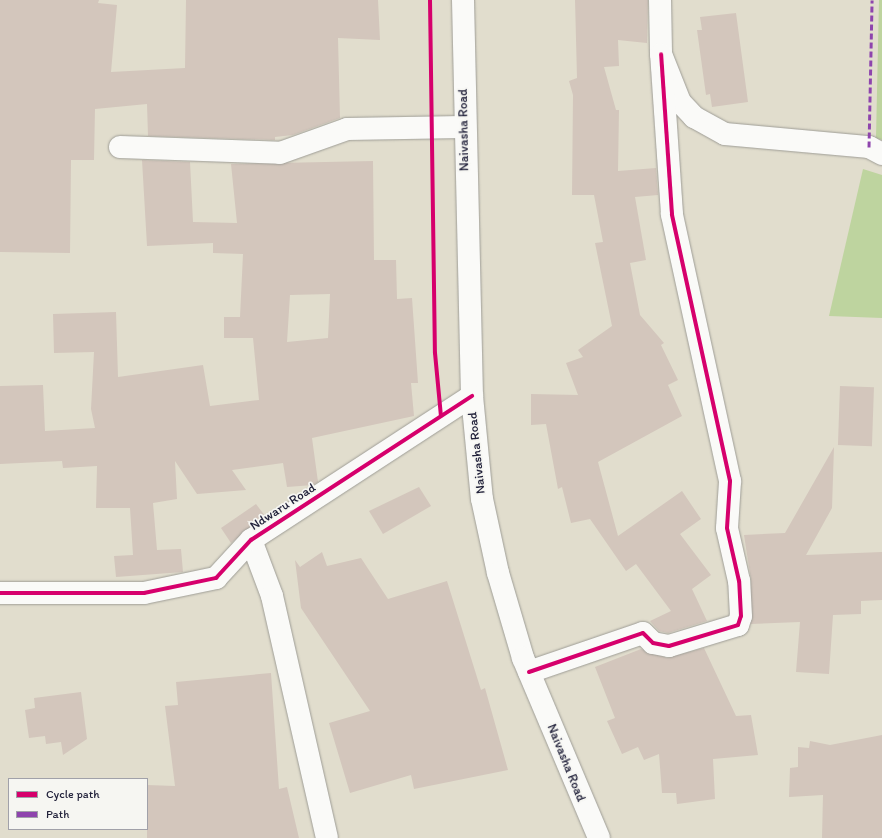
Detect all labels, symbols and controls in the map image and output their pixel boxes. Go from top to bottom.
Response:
street label: Naivasha Road [455,89,473,171]
street label: Naivasha Road [465,411,489,495]
street label: Ndwaru Road [247,480,319,534]
street label: Naivasha Road [543,722,589,804]
legend [8,778,148,830]
text: Cycle path [46,787,100,801]
text: Path [46,807,69,821]

